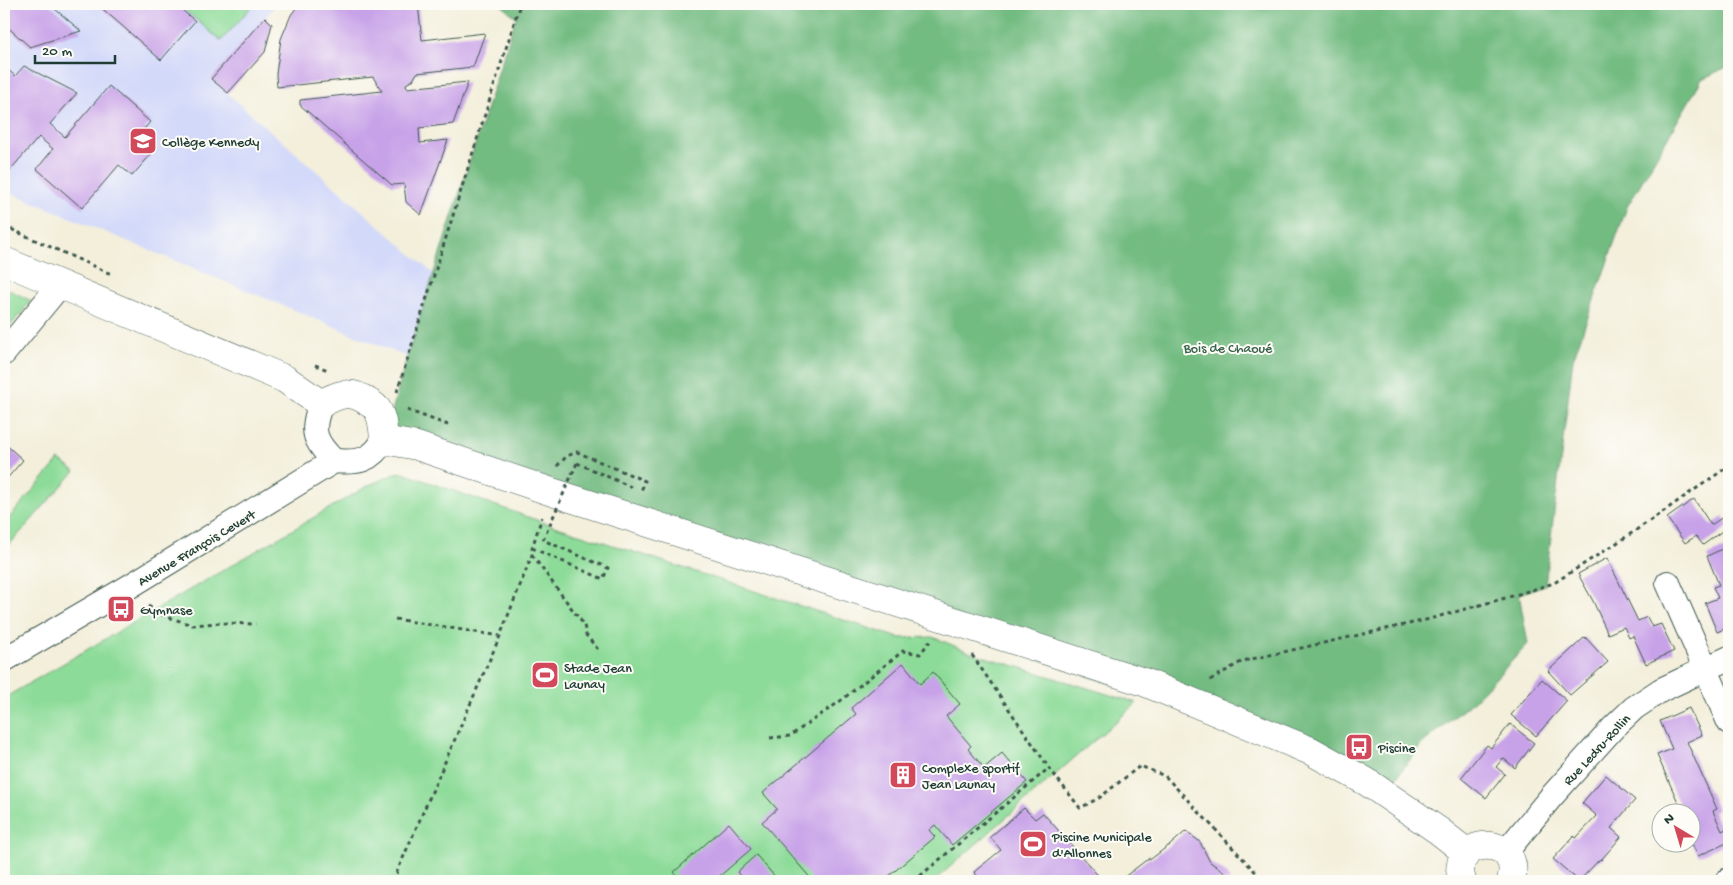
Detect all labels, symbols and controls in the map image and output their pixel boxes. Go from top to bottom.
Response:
scale bar [35,32,115,64]
text: 20 m [42,43,72,61]
school or university icon: Collège Kennedy [128,126,158,156]
place label: Collège Kennedy [162,135,259,152]
park label: Bois de Chaoué [1183,341,1273,358]
street label: Avenue François Cevert [135,507,260,591]
bus stop icon: Gymnase [106,594,136,624]
place label: Gymnase [140,603,193,620]
sports icon: Stade Jean Launay [530,660,560,690]
place label: Stade Jean Launay [564,661,632,694]
street label: Rue Ledru-Rollin [1560,711,1635,790]
bus stop icon: Piscine [1344,732,1374,762]
place label: Piscine [1377,741,1416,758]
building icon: Complexe sportif Jean Launay [888,760,918,790]
place label: Complexe sportif Jean Launay [922,761,1021,794]
north arrow [1650,802,1700,852]
text: N [1661,810,1678,829]
sports icon: Piscine Municipale d'Allonnes [1018,829,1048,859]
place label: Piscine Municipale d'Allonnes [1051,830,1152,863]

